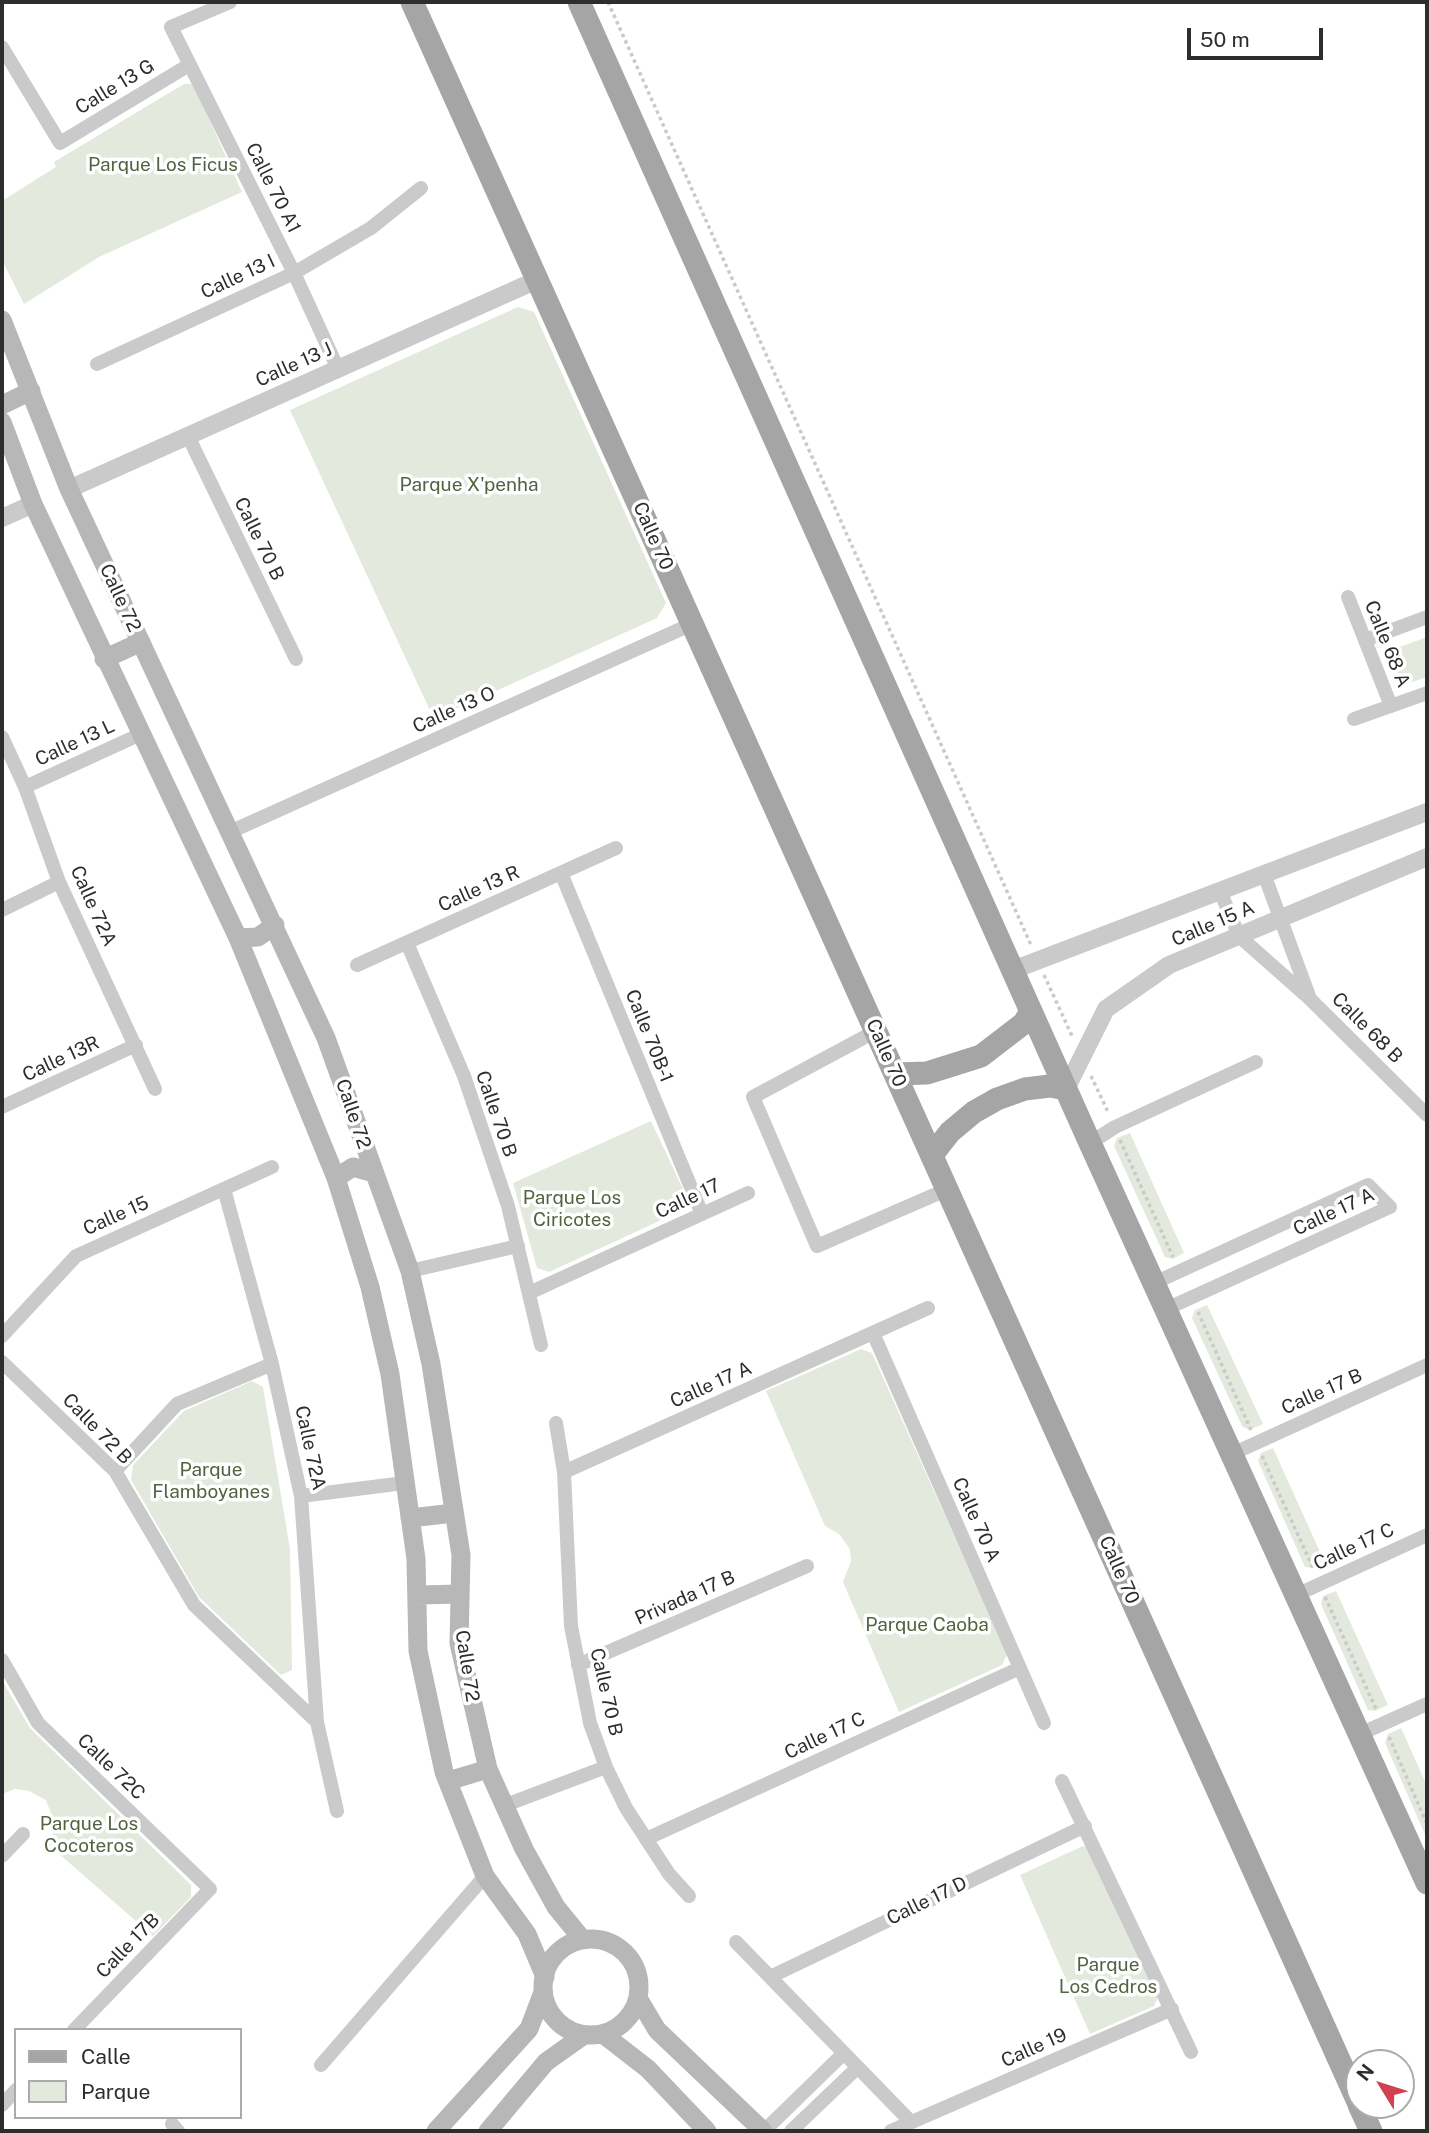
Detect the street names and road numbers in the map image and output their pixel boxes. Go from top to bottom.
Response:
street label: Calle 13 G [71,55,159,119]
street label: Calle 70 A1 [241,139,305,237]
street label: Calle 13 I [197,250,279,304]
street label: Calle 13 J [252,338,336,392]
street label: Calle 70 B [229,494,289,584]
street label: Calle 70 [628,498,678,574]
street label: Calle 72 [94,560,146,636]
street label: Calle 68 A [1359,597,1415,691]
street label: Calle 13 O [409,682,499,738]
street label: Calle 13 L [32,715,118,771]
street label: Calle 13 R [435,861,523,917]
street label: Calle 72A [65,862,121,950]
street label: Calle 15 A [1168,896,1258,952]
street label: Calle 70B-1 [620,986,678,1086]
street label: Calle 68 B [1327,988,1407,1068]
street label: Calle 70 [861,1015,911,1091]
street label: Calle 13R [19,1031,103,1087]
street label: Calle 70 B [471,1068,521,1160]
street label: Calle 72 [330,1076,376,1152]
street label: Calle 17 [652,1174,724,1224]
street label: Calle 17 A [1290,1183,1378,1241]
street label: Calle 15 [80,1191,152,1241]
street label: Calle 17 A [667,1357,755,1413]
street label: Calle 17 B [1278,1364,1366,1420]
street label: Calle 72 B [58,1389,136,1469]
street label: Calle 72A [290,1404,330,1492]
street label: Calle 70 A [947,1474,1005,1566]
street label: Calle 17 C [1310,1518,1398,1576]
street label: Calle 70 [1094,1532,1144,1608]
street label: Privada 17 B [631,1566,739,1630]
street label: Calle 72 [450,1628,484,1704]
street label: Calle 70 B [585,1646,627,1738]
street label: Calle 17 C [781,1707,869,1765]
street label: Calle 72C [72,1729,150,1805]
street label: Calle 17 D [883,1872,971,1930]
street label: Calle 17B [92,1909,164,1983]
street label: Calle 19 [998,2024,1070,2072]

